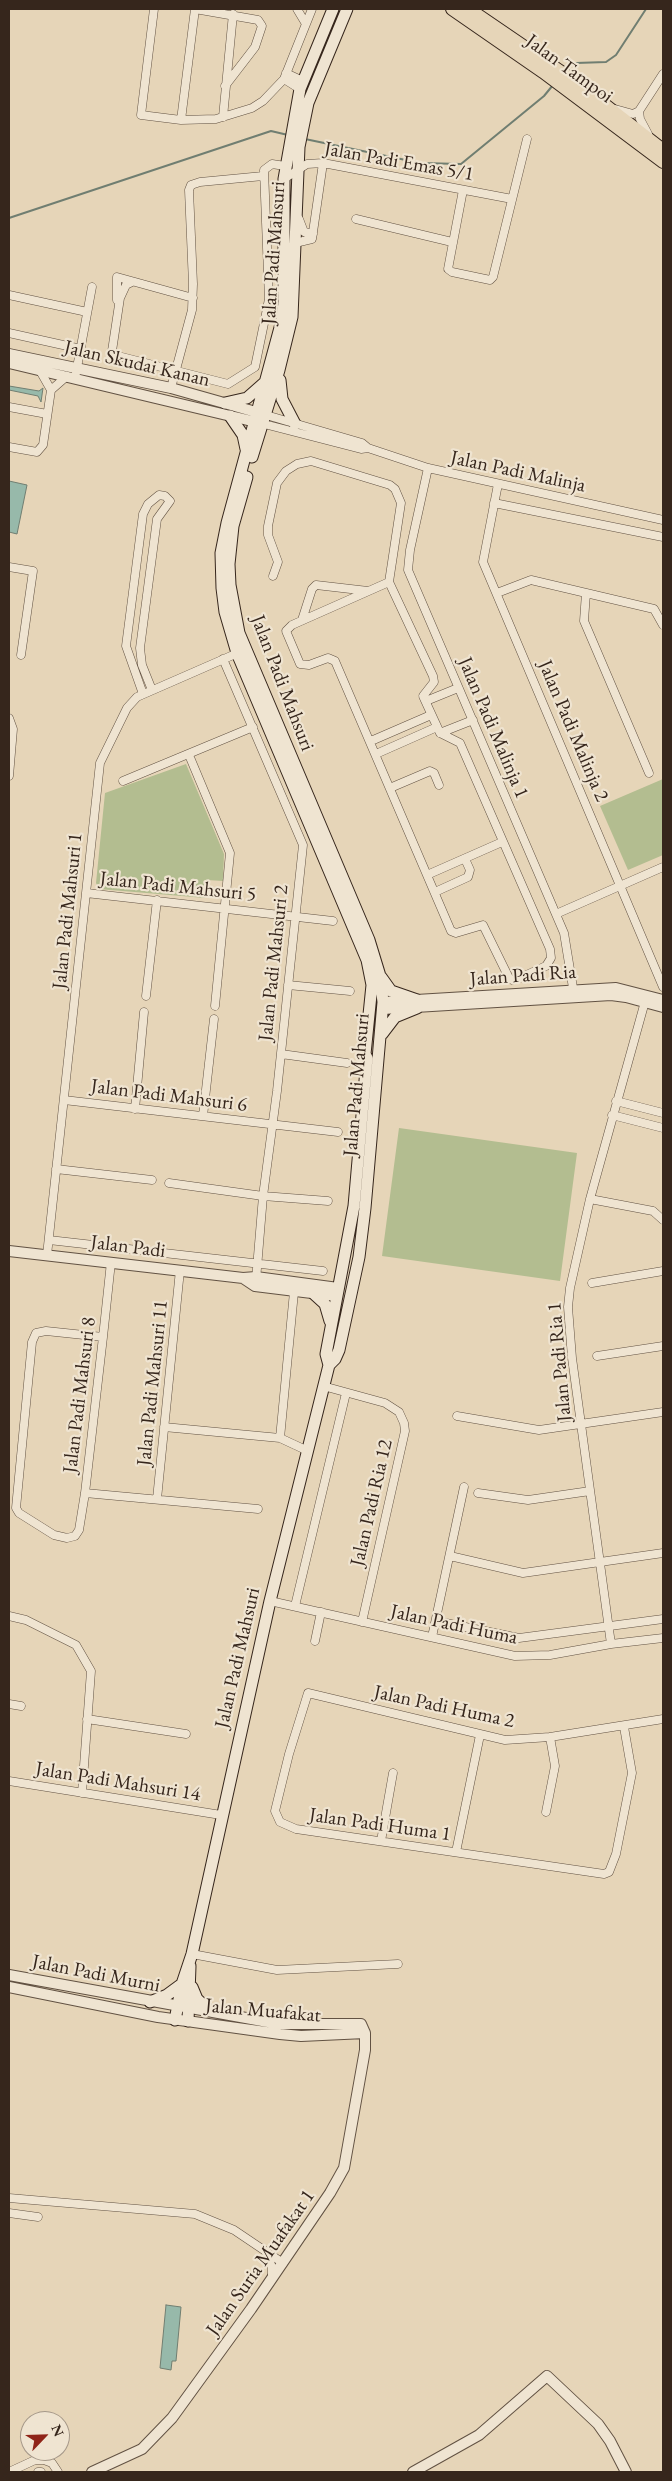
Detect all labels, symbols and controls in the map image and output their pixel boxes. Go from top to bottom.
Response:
street label: Jalan Tampoi [521,29,617,109]
street label: Jalan Padi Emas 5/1 [322,137,476,187]
street label: Jalan Padi Mahsuri [257,181,291,325]
street label: Jalan Skudai Kanan [62,336,212,392]
street label: Jalan Padi Malinja [448,446,588,498]
street label: Jalan Padi Mahsuri [245,612,319,754]
street label: Jalan Padi Malinja 1 [452,654,534,802]
street label: Jalan Padi Malinja 2 [532,657,614,805]
street label: Jalan Padi Mahsuri 1 [48,832,88,990]
street label: Jalan Padi Mahsuri 5 [99,867,257,907]
street label: Jalan Padi Mahsuri 2 [254,884,294,1042]
street label: Jalan Padi Ria [469,960,577,992]
street label: Jalan Padi Mahsuri [339,1012,375,1158]
street label: Jalan Padi Mahsuri 6 [90,1075,248,1117]
street label: Jalan Padi [89,1231,167,1263]
street label: Jalan Padi Mahsuri 11 [132,1299,174,1467]
street label: Jalan Padi Ria 1 [543,1301,577,1423]
street label: Jalan Padi Mahsuri 8 [59,1316,101,1474]
street label: Jalan Padi Ria 12 [346,1437,398,1569]
street label: Jalan Padi Mahsuri [210,1585,266,1731]
street label: Jalan Padi Huma [388,1600,520,1650]
street label: Jalan Padi Huma 2 [372,1680,516,1734]
street label: Jalan Padi Mahsuri 14 [34,1757,202,1807]
street label: Jalan Padi Huma 1 [308,1803,452,1847]
street label: Jalan Padi Murni [30,1950,162,1998]
street label: Jalan Muafakat [204,1994,322,2028]
street label: Jalan Suria Muafakat 1 [202,2185,320,2341]
north arrow [20,2411,70,2461]
text: N [47,2421,68,2439]

